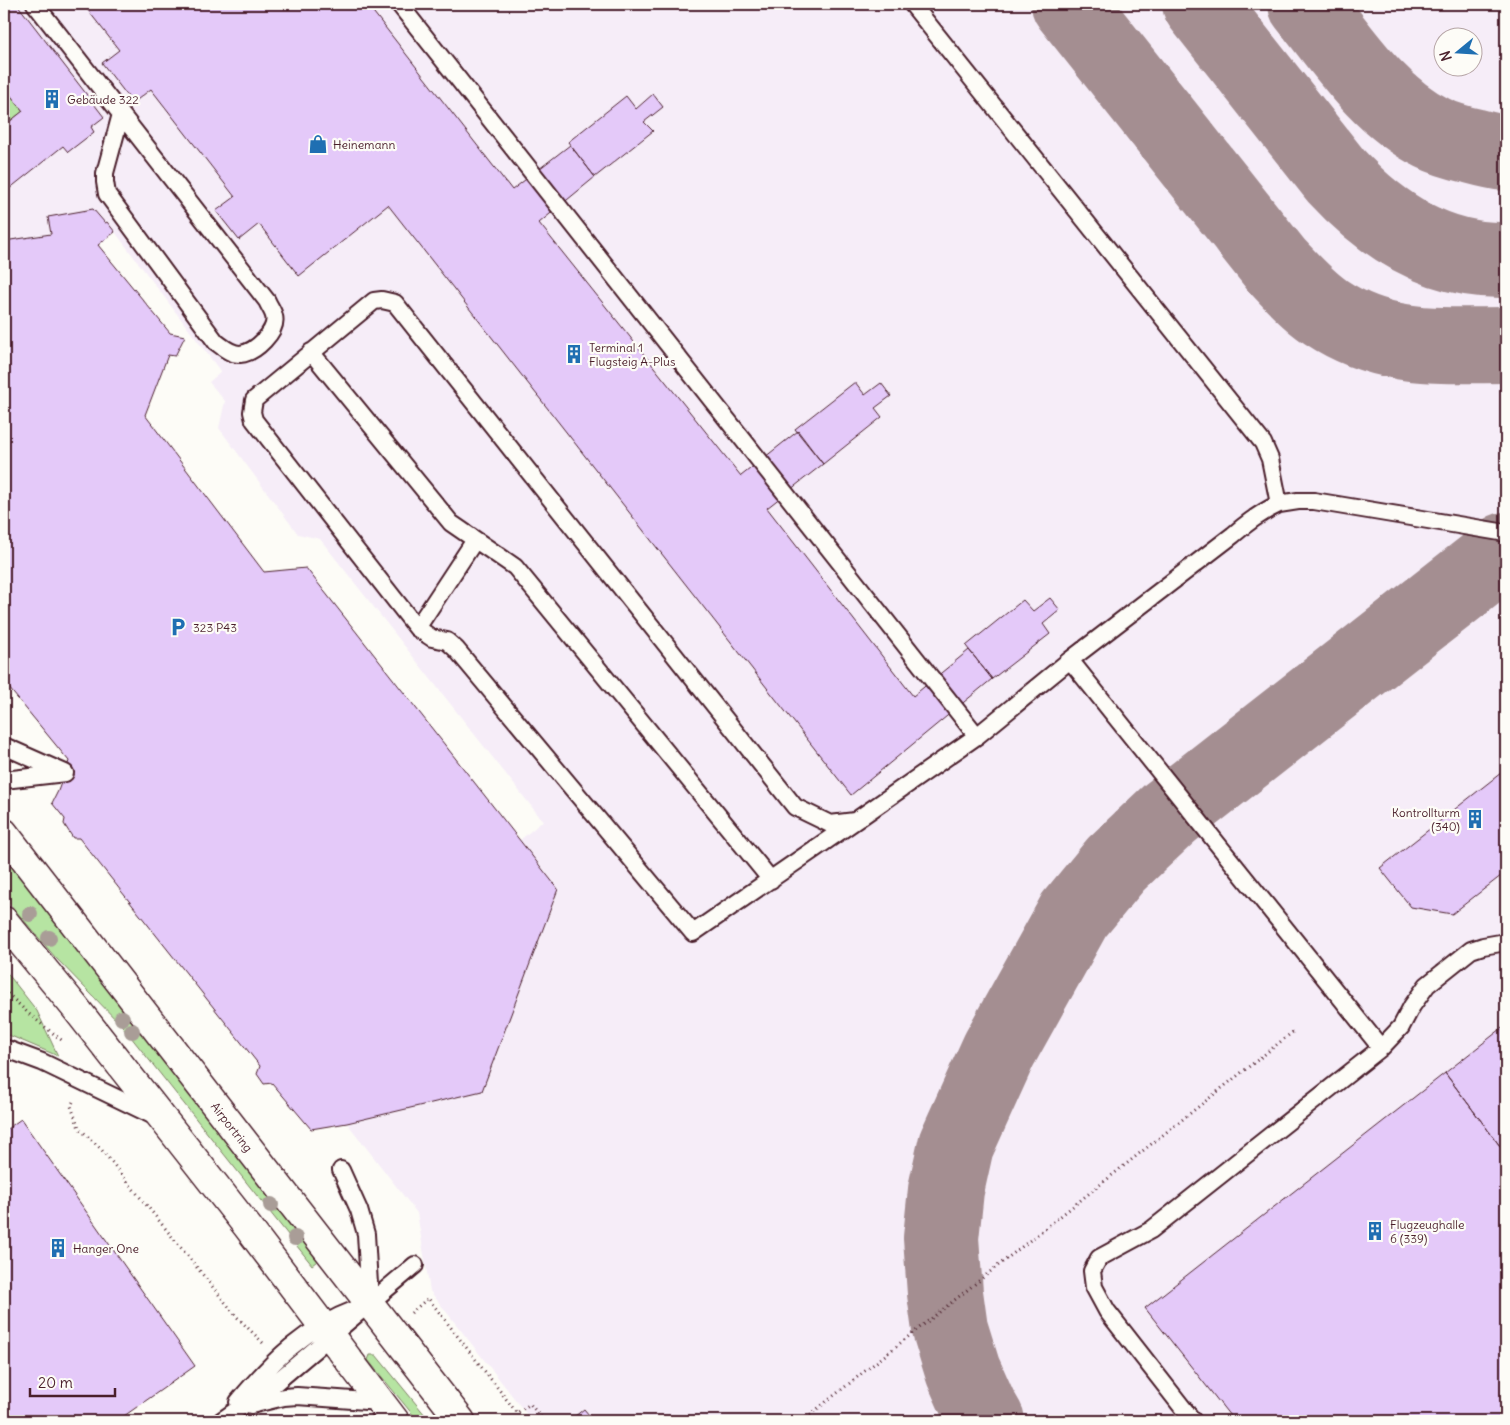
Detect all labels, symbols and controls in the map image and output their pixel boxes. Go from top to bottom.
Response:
north arrow [1432,28,1482,78]
text: N [1436,49,1456,63]
building icon: Gebäude 322 [41,88,63,110]
place label: Gebäude 322 [67,92,139,107]
shop icon: Heinemann [307,133,329,155]
place label: Heinemann [333,137,395,152]
place label: Terminal 1 Flugsteig A-Plus [589,340,675,369]
building icon: Terminal 1 Flugsteig A-Plus [563,343,585,365]
parking icon: 323 P43 [167,616,189,638]
place label: 323 P43 [193,620,237,635]
place label: Kontrollturm (340) [1392,805,1460,834]
building icon: Kontrollturm (340) [1464,808,1486,830]
street label: Airportring [208,1099,256,1155]
place label: Flugzeughalle 6 (339) [1390,1217,1464,1246]
building icon: Flugzeughalle 6 (339) [1364,1220,1386,1242]
building icon: Hanger One [47,1237,69,1259]
place label: Hanger One [73,1241,139,1256]
scale bar [30,1365,115,1397]
text: 20 m [38,1373,73,1392]

